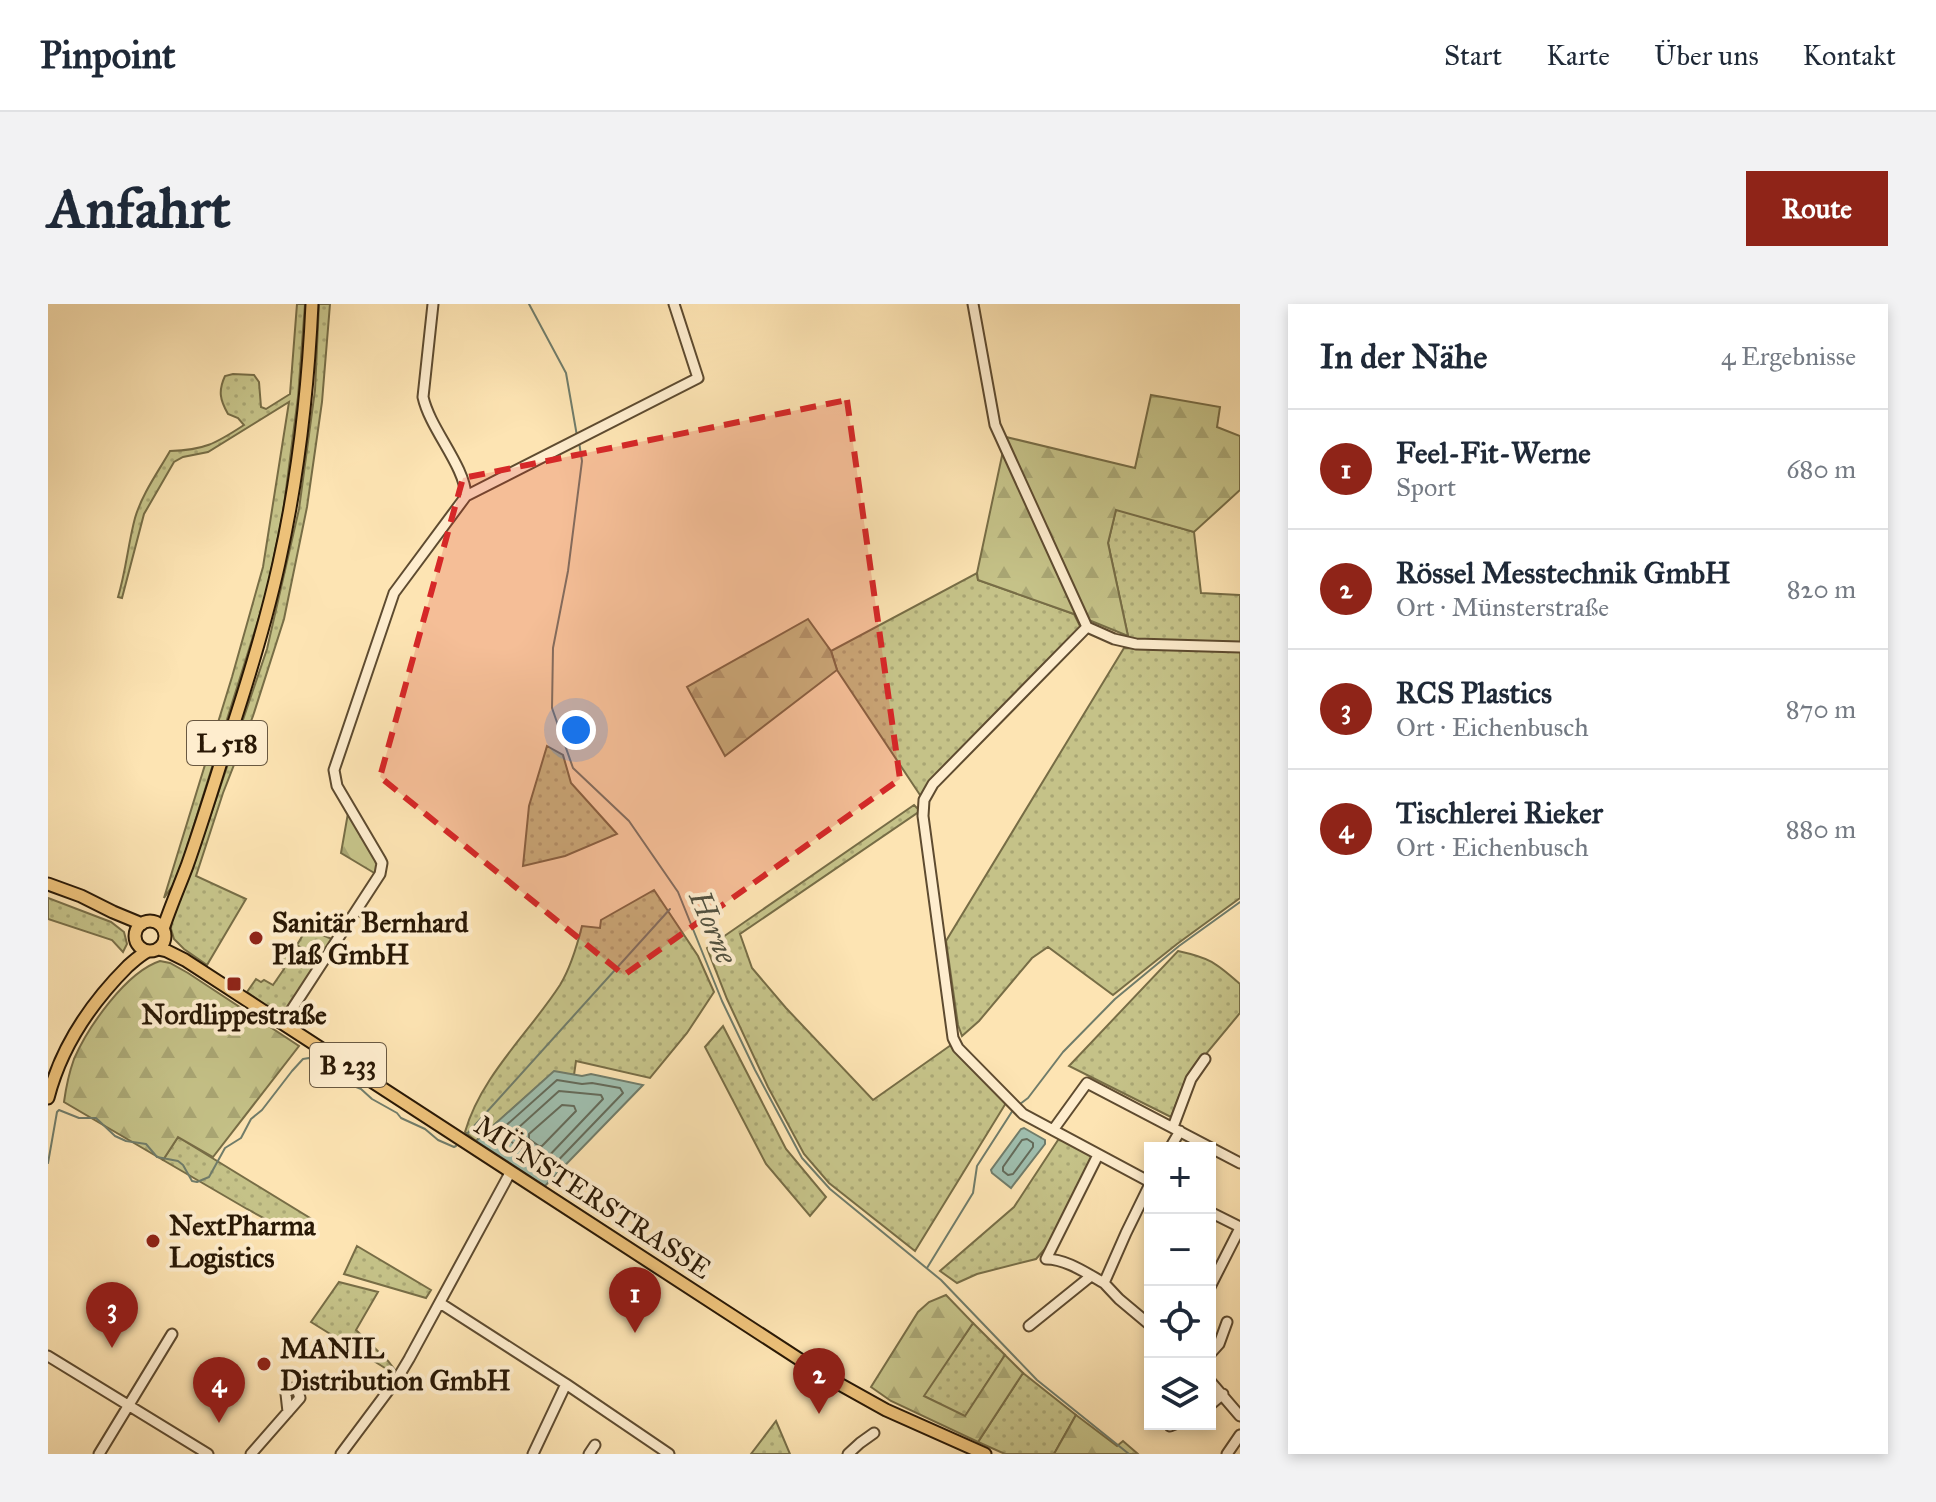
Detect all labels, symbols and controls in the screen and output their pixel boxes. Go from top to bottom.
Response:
text: Pinpoint [40,32,176,78]
text: Start [1444,38,1502,73]
text: Karte [1546,38,1610,73]
text: Über uns [1654,38,1759,73]
text: Kontakt [1803,38,1896,73]
button: Route [1746,171,1888,246]
text: Anfahrt [48,174,231,242]
text: In der Nähe [1320,336,1487,377]
text: 4 Ergebnisse [1721,340,1856,372]
text: Feel-Fit-Werne [1396,435,1591,471]
text: 1 [1341,453,1351,485]
text: 680 m [1786,453,1856,485]
text: Sport [1396,471,1456,503]
text: Rössel Messtechnik GmbH [1396,555,1730,591]
text: 2 [1340,573,1352,605]
text: 820 m [1787,573,1856,605]
text: Ort · Münsterstraße [1396,591,1609,623]
text: RCS Plastics [1396,675,1552,711]
text: 3 [1341,693,1351,725]
text: 870 m [1786,693,1856,725]
your location [556,710,596,750]
text: Ort · Eichenbusch [1396,711,1589,743]
road number: L 518 [187,721,267,765]
text: Tischlerei Rieker [1396,795,1603,831]
text: 4 [1339,813,1353,845]
text: 880 m [1786,813,1856,845]
text: Ort · Eichenbusch [1396,831,1589,863]
water label: Horne [681,884,745,970]
place label: Sanitär Bernhard Plaß GmbH [272,905,469,972]
marker: Sanitär Bernhard Plaß GmbH [247,929,265,947]
marker: Nordlippestraße [225,975,243,993]
place label: Nordlippestraße [141,997,327,1032]
road number: B 233 [310,1043,386,1087]
street label: MÜNSTERSTRASSE [468,1107,718,1287]
map controls [1144,1142,1216,1430]
button: + [1144,1142,1216,1214]
place label: NextPharma Logistics [169,1208,317,1275]
button: − [1144,1214,1216,1286]
marker: NextPharma Logistics [144,1232,162,1250]
pin: 1 [609,1267,661,1333]
pin: 3 [86,1282,138,1348]
button: locate [1144,1286,1216,1358]
place label: MANIL Distribution GmbH [280,1331,511,1398]
pin: 2 [793,1348,845,1414]
marker: MANIL Distribution GmbH [255,1355,273,1373]
pin: 4 [193,1357,245,1423]
button: layers [1144,1358,1216,1430]

